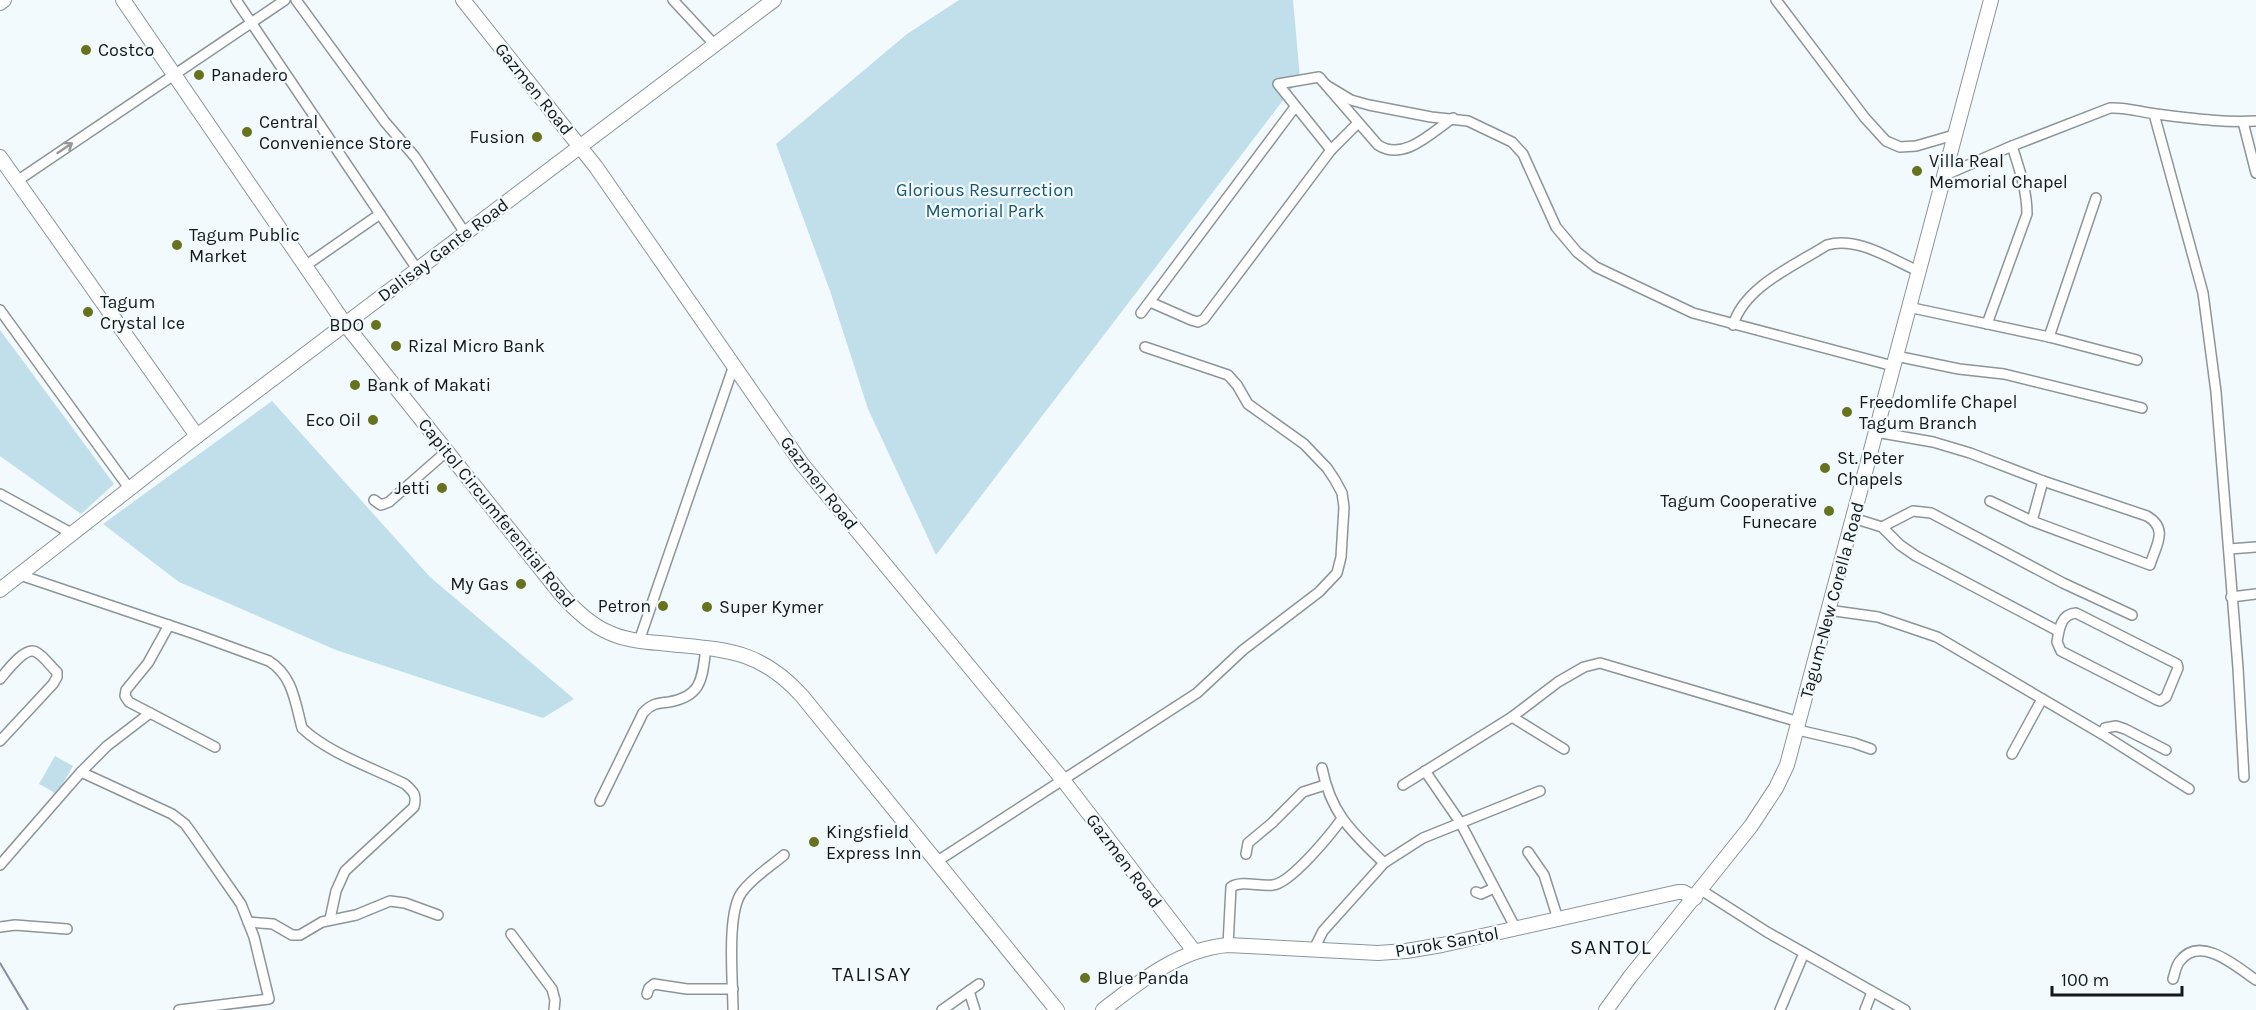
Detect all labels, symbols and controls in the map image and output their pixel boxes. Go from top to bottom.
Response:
street label: Gazmen Road [490,38,578,140]
place label: Costco [98,39,154,61]
marker: Costco [79,43,93,57]
place label: Panadero [211,64,288,86]
marker: Panadero [192,68,206,82]
place label: Central Convenience Store [259,111,411,154]
marker: Central Convenience Store [240,125,254,139]
place label: Fusion [470,126,525,148]
marker: Fusion [530,130,544,144]
one-way arrow [56,142,73,154]
place label: Villa Real Memorial Chapel [1929,150,2068,193]
marker: Villa Real Memorial Chapel [1910,164,1924,178]
park label: Glorious Resurrection Memorial Park [896,179,1074,222]
street label: Dalisay Gante Road [373,194,513,306]
place label: Tagum Public Market [189,224,300,267]
marker: Tagum Public Market [170,238,184,252]
place label: Tagum Crystal Ice [100,291,185,334]
marker: Tagum Crystal Ice [81,305,95,319]
place label: BDO [329,314,364,336]
marker: BDO [369,318,383,332]
place label: Rizal Micro Bank [408,335,545,357]
marker: Rizal Micro Bank [389,339,403,353]
place label: Bank of Makati [367,374,491,396]
marker: Bank of Makati [348,378,362,392]
place label: Freedomlife Chapel Tagum Branch [1859,391,2017,434]
marker: Freedomlife Chapel Tagum Branch [1840,405,1854,419]
place label: Eco Oil [305,409,361,431]
marker: Eco Oil [366,413,380,427]
street label: Capitol Circumferential Road [414,414,580,612]
street label: Gazmen Road [776,432,862,534]
place label: St. Peter Chapels [1837,447,1904,490]
marker: St. Peter Chapels [1818,461,1832,475]
place label: Jetti [395,477,430,499]
marker: Jetti [435,481,449,495]
place label: Tagum Cooperative Funecare [1660,490,1817,533]
street label: Tagum-New Corella Road [1795,499,1869,701]
marker: Tagum Cooperative Funecare [1822,504,1836,518]
place label: My Gas [450,573,509,595]
marker: My Gas [514,577,528,591]
place label: Petron [598,595,651,617]
place label: Super Kymer [719,596,824,618]
marker: Petron [656,599,670,613]
marker: Super Kymer [700,600,714,614]
street label: Gazmen Road [1081,809,1167,913]
place label: Kingsfield Express Inn [826,821,922,864]
marker: Kingsfield Express Inn [807,835,821,849]
street label: Purok Santol [1393,922,1501,962]
district label: SANTOL [1570,935,1652,959]
scale bar [2052,959,2182,997]
district label: TALISAY [832,963,912,986]
place label: Blue Panda [1097,967,1189,989]
text: 100 m [2061,969,2109,991]
marker: Blue Panda [1078,971,1092,985]

